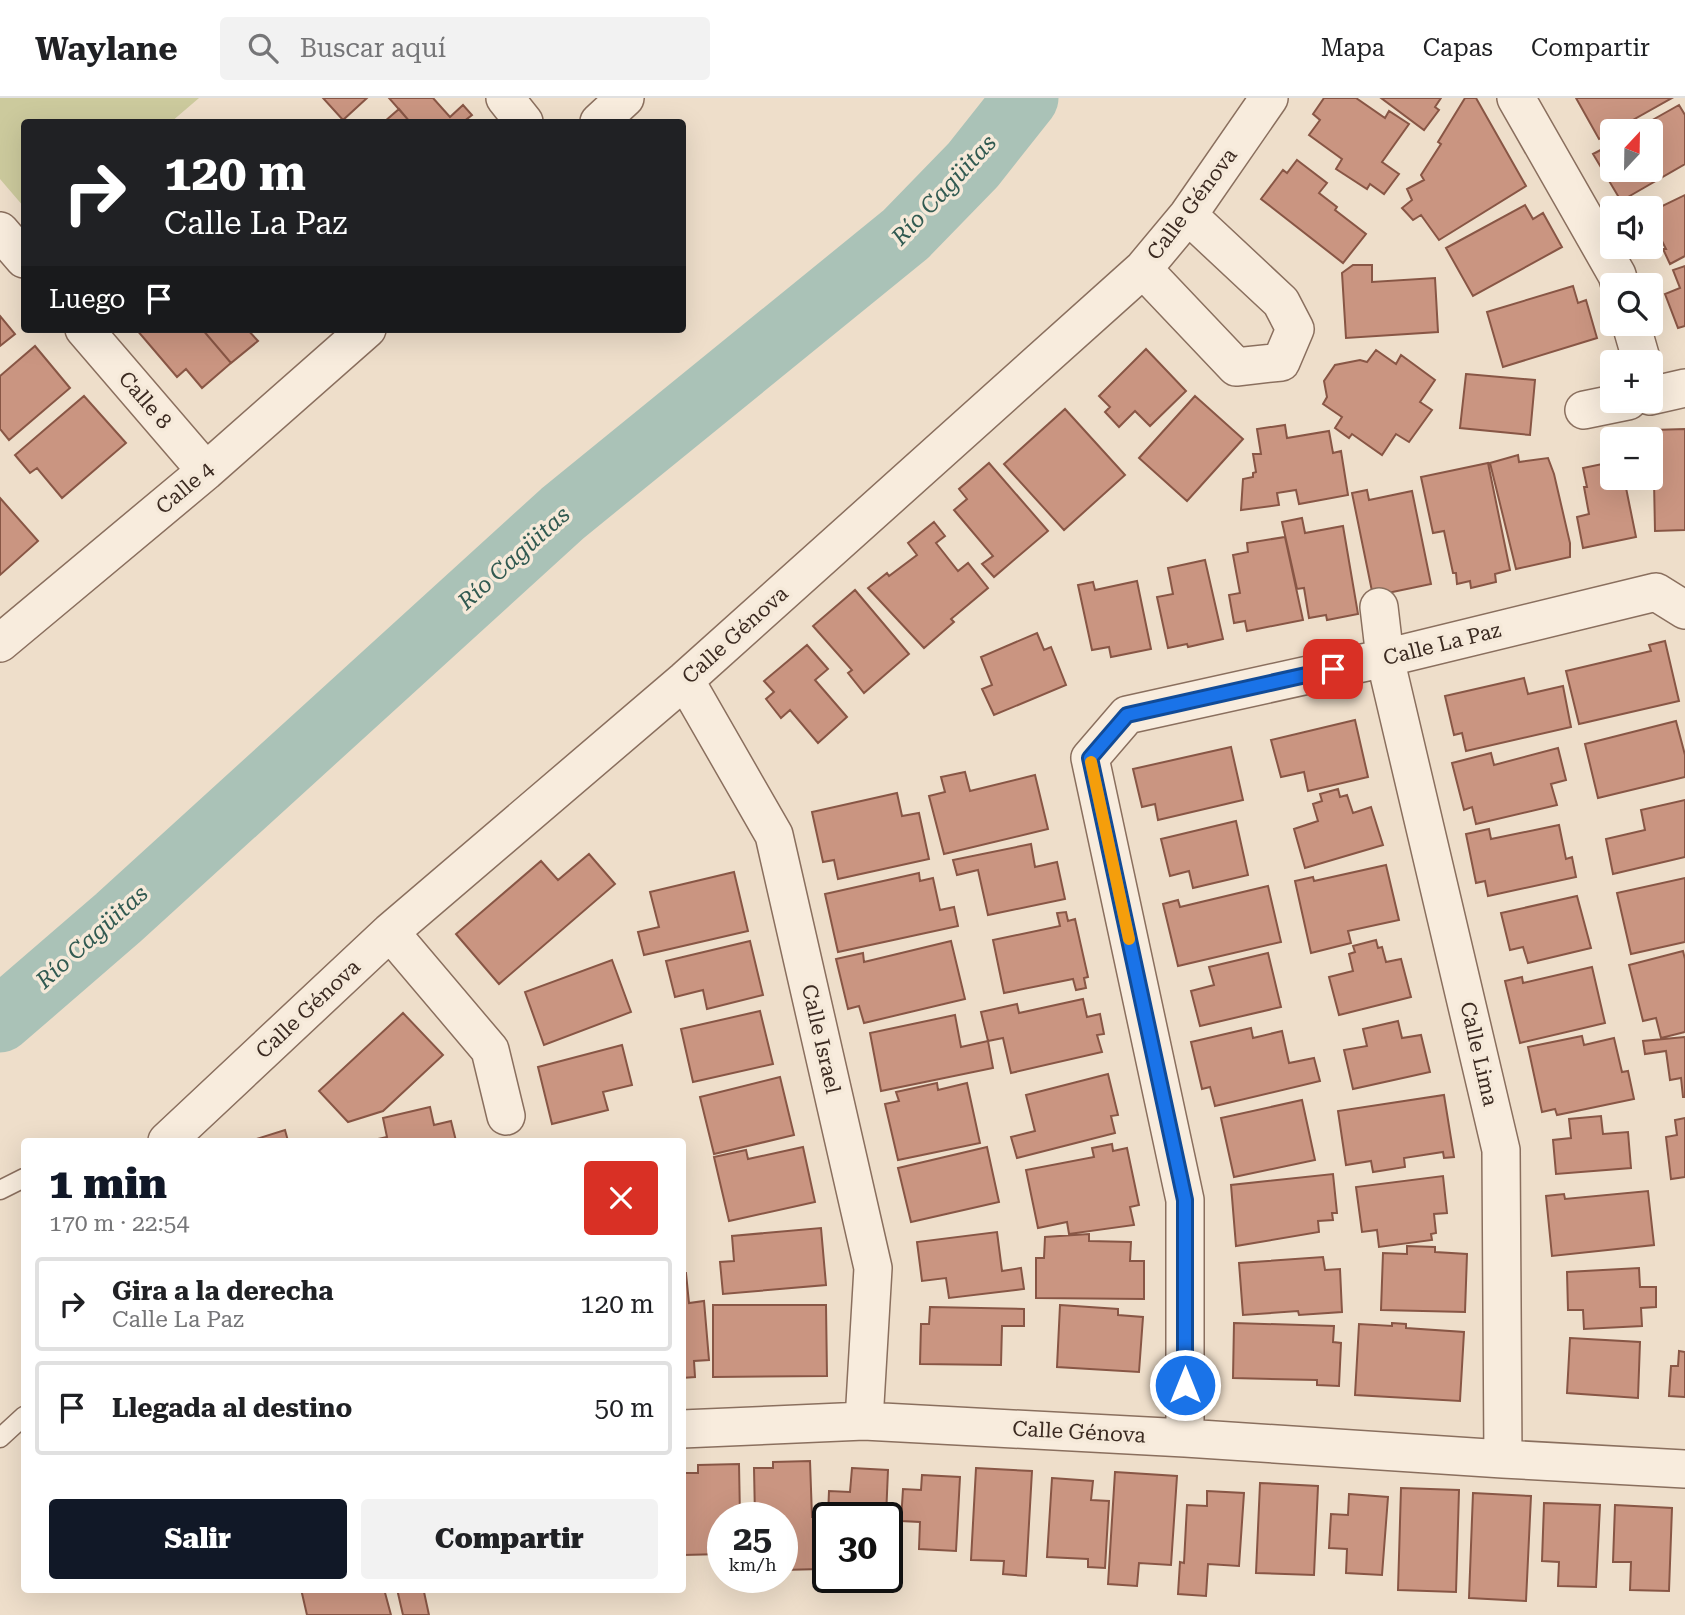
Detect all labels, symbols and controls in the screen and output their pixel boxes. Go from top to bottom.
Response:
search box [220,17,710,80]
text: Waylane [35,29,178,68]
icon: search [244,29,282,67]
text: Buscar aquí [300,33,446,63]
text: Mapa [1321,34,1385,62]
text: Capas [1423,34,1493,62]
text: Compartir [1531,34,1650,62]
north arrow [1600,119,1662,182]
map controls [1600,119,1663,490]
water label: Río Cagüitas [885,129,1002,251]
street label: Calle Génova [1142,143,1242,265]
text: 120 m [164,145,306,202]
icon: right [49,147,140,238]
button: sound [1600,196,1663,259]
text: Calle La Paz [164,204,347,242]
button: search [1600,273,1663,336]
icon: arrive [140,280,178,318]
text: Luego [49,284,126,314]
button: + [1600,350,1663,413]
street label: Calle 8 [114,366,176,434]
button: − [1600,427,1663,490]
street label: Calle 4 [151,457,219,519]
water label: Río Cagüitas [452,501,575,616]
street label: Calle Génova [677,581,793,689]
street label: Calle La Paz [1381,618,1503,670]
pin [1303,639,1363,699]
icon: arrive [1314,650,1352,688]
water label: Río Cagüitas [30,880,153,995]
street label: Calle Génova [251,954,366,1063]
street label: Calle Israel [797,982,845,1097]
street label: Calle Lima [1455,999,1503,1109]
text: 1 min [49,1159,167,1208]
button: close [584,1161,658,1235]
text: 170 m · 22:54 [49,1210,189,1237]
text: Gira a la derecha [112,1276,333,1306]
icon: right [53,1285,91,1323]
text: 120 m [580,1289,654,1319]
text: Calle La Paz [112,1306,244,1333]
position arrow [1148,1348,1222,1422]
icon: arrive [53,1389,91,1427]
text: Llegada al destino [112,1393,352,1423]
text: 50 m [595,1393,654,1423]
street label: Calle Génova [1012,1417,1147,1448]
button: Salir [49,1499,347,1579]
button: Compartir [361,1499,658,1579]
speed limit sign: 30 [812,1502,903,1593]
text: 25 [733,1518,772,1559]
text: km/h [728,1554,777,1575]

